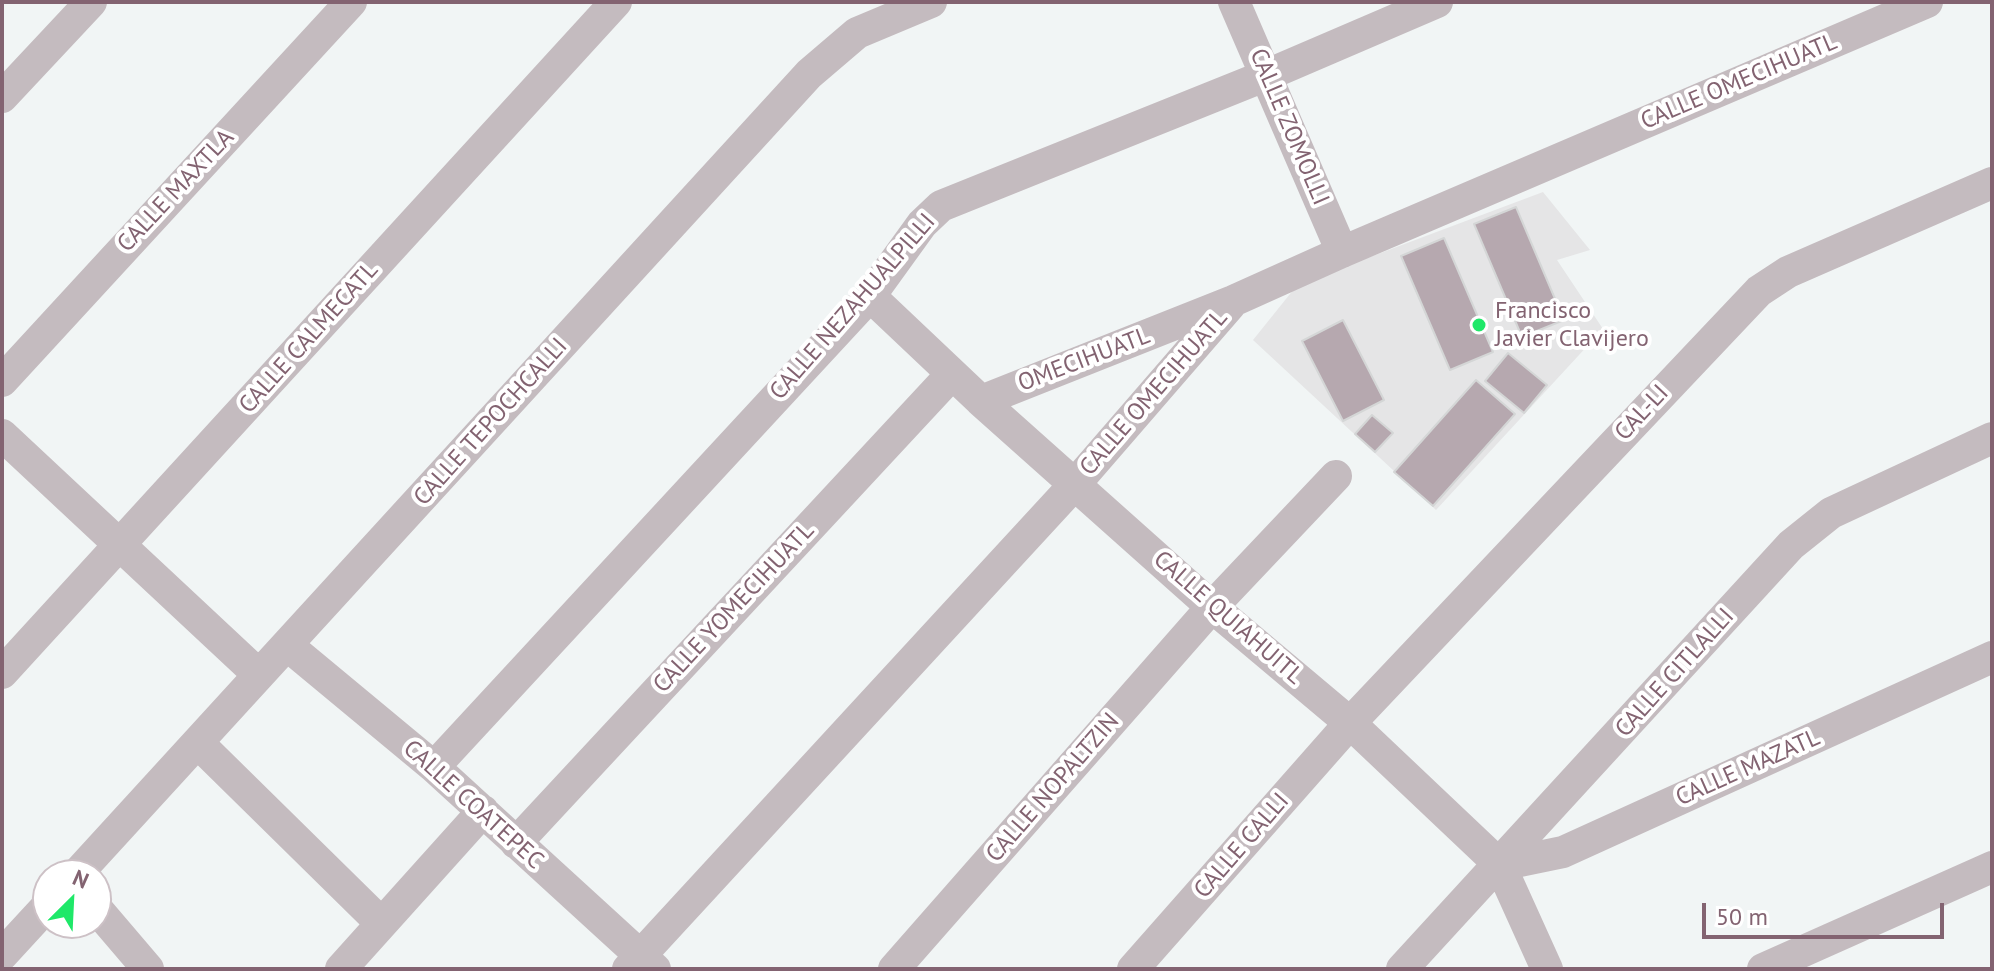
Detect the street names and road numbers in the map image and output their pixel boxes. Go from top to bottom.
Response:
street label: CALLE OMECIHUATL [1637,28,1841,136]
street label: CALLE ZOMOLLI [1243,44,1335,210]
street label: CALLE MAXTLA [112,124,240,258]
street label: CALLE NEZAHUALPILLI [764,208,942,406]
street label: CALLE CALMECATL [234,256,384,420]
street label: CALLE OMECIHUATL [1074,304,1234,482]
street label: OMECIHUATL [1014,322,1154,398]
street label: CALLE TEPOCHCALLI [408,332,574,512]
street label: CAL-LI [1609,379,1675,447]
street label: CALLE YOMECIHUATL [648,517,820,699]
street label: CALLE QUIAHUITL [1147,545,1309,691]
street label: CALLE CITLALLI [1610,603,1740,743]
street label: CALLE NOPALTZIN [980,708,1126,868]
street label: CALLE MAZATL [1672,723,1824,813]
street label: CALLE COATEPEC [397,735,549,875]
street label: CALLE CALLI [1188,787,1296,905]

